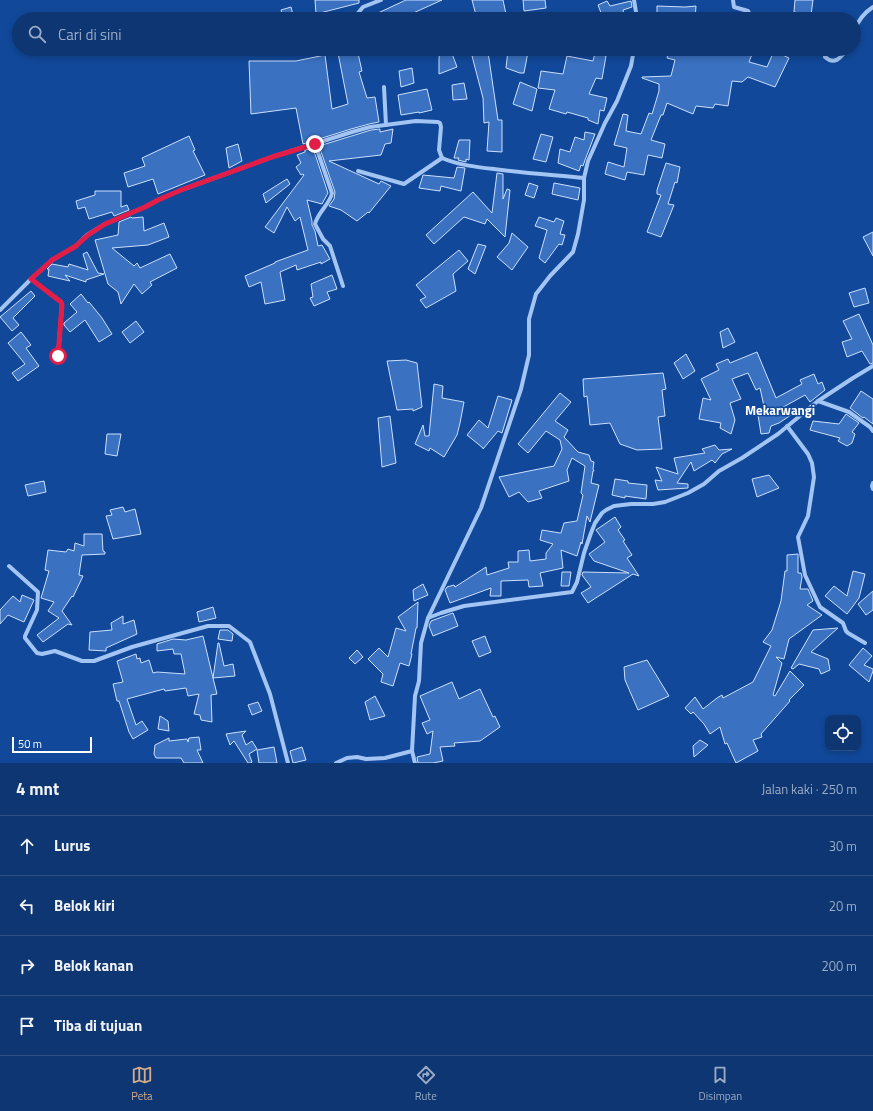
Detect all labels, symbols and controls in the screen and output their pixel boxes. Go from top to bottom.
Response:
search box [12,12,861,56]
icon: search [26,23,48,45]
text: Cari di sini [58,23,122,46]
route end [306,135,324,153]
route start [49,347,67,365]
district label: Mekarwangi [745,400,815,420]
map controls [825,715,861,751]
button: locate [825,715,861,751]
scale bar [12,735,92,754]
text: 50 m [18,736,42,752]
text: 4 mnt [16,776,59,802]
text: Jalan kaki · 250 m [761,779,857,799]
text: Lurus [54,834,90,857]
icon: ahead [16,835,38,857]
text: 30 m [829,836,857,856]
text: Belok kiri [54,894,115,917]
icon: left [16,895,38,917]
text: 20 m [829,896,857,916]
text: Belok kanan [54,954,134,977]
icon: right [16,955,38,977]
text: 200 m [821,956,857,976]
text: Tiba di tujuan [54,1014,142,1037]
icon: arrive [16,1015,38,1037]
tab: Peta [131,1064,153,1104]
tab: Rute [415,1064,437,1104]
tab: Disimpan [699,1064,742,1104]

